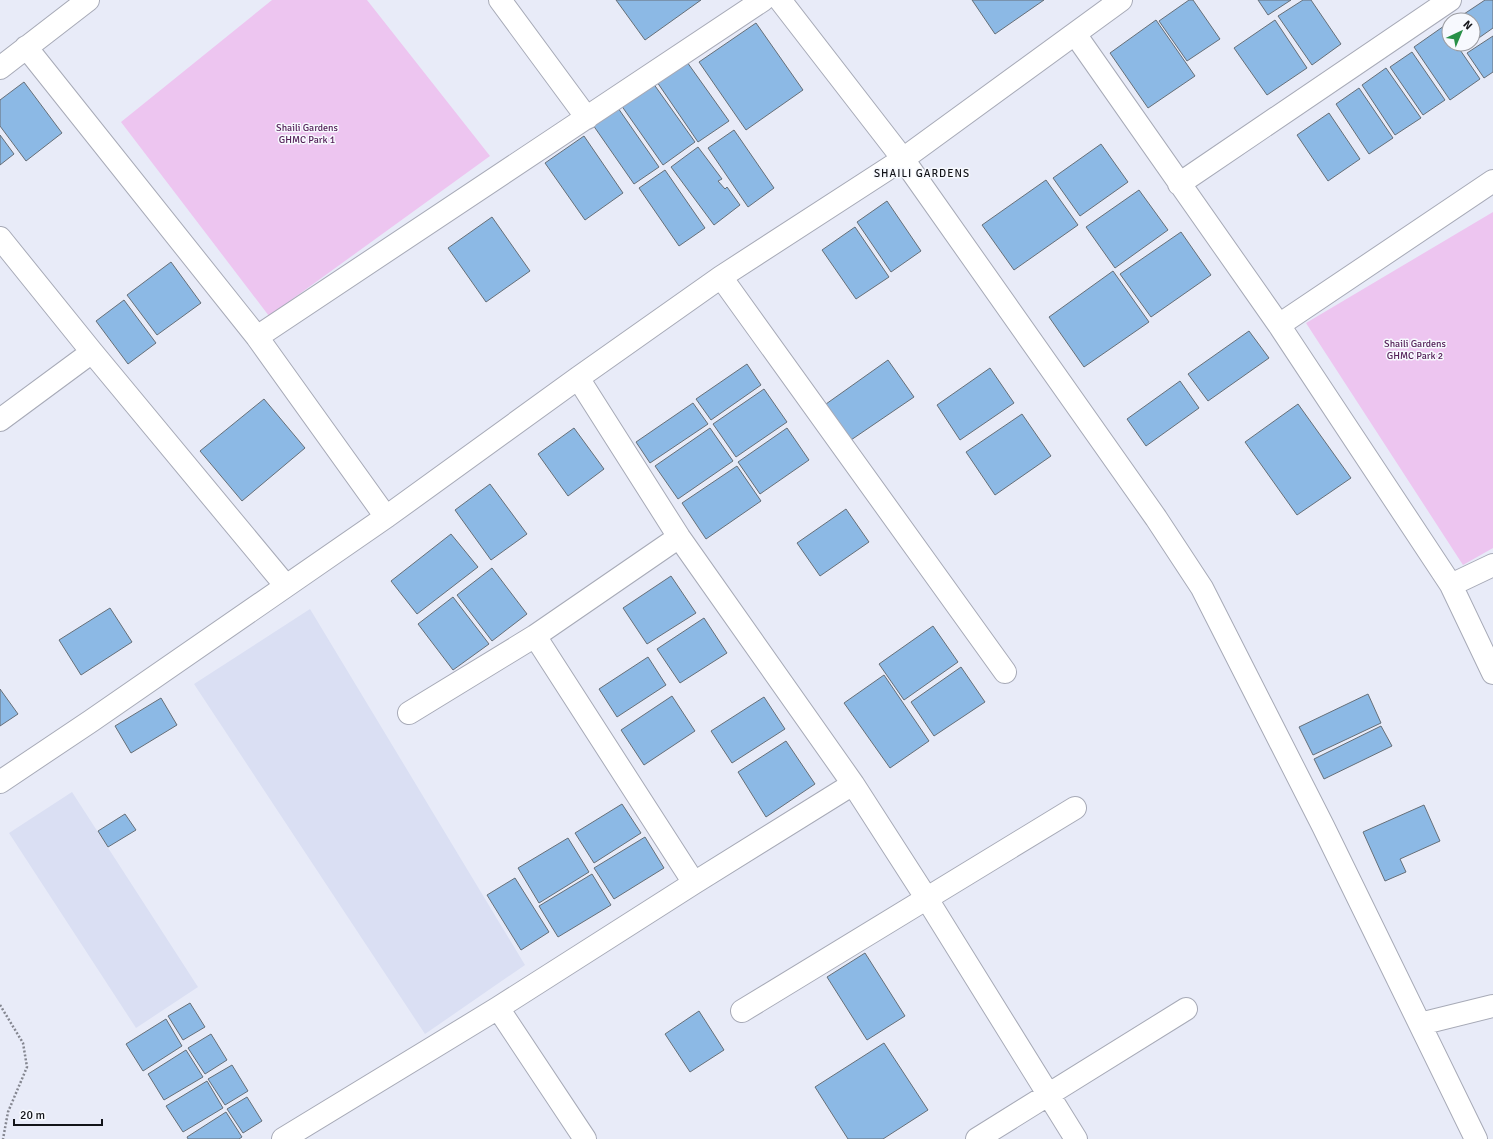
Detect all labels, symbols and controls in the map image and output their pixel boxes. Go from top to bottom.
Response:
north arrow [1441,12,1481,52]
text: N [1460,18,1475,33]
park label: Shaili Gardens GHMC Park 1 [276,122,339,146]
district label: SHAILI GARDENS [874,167,970,180]
park label: Shaili Gardens GHMC Park 2 [1384,338,1447,362]
scale bar [14,1101,102,1127]
text: 20 m [20,1108,45,1123]

